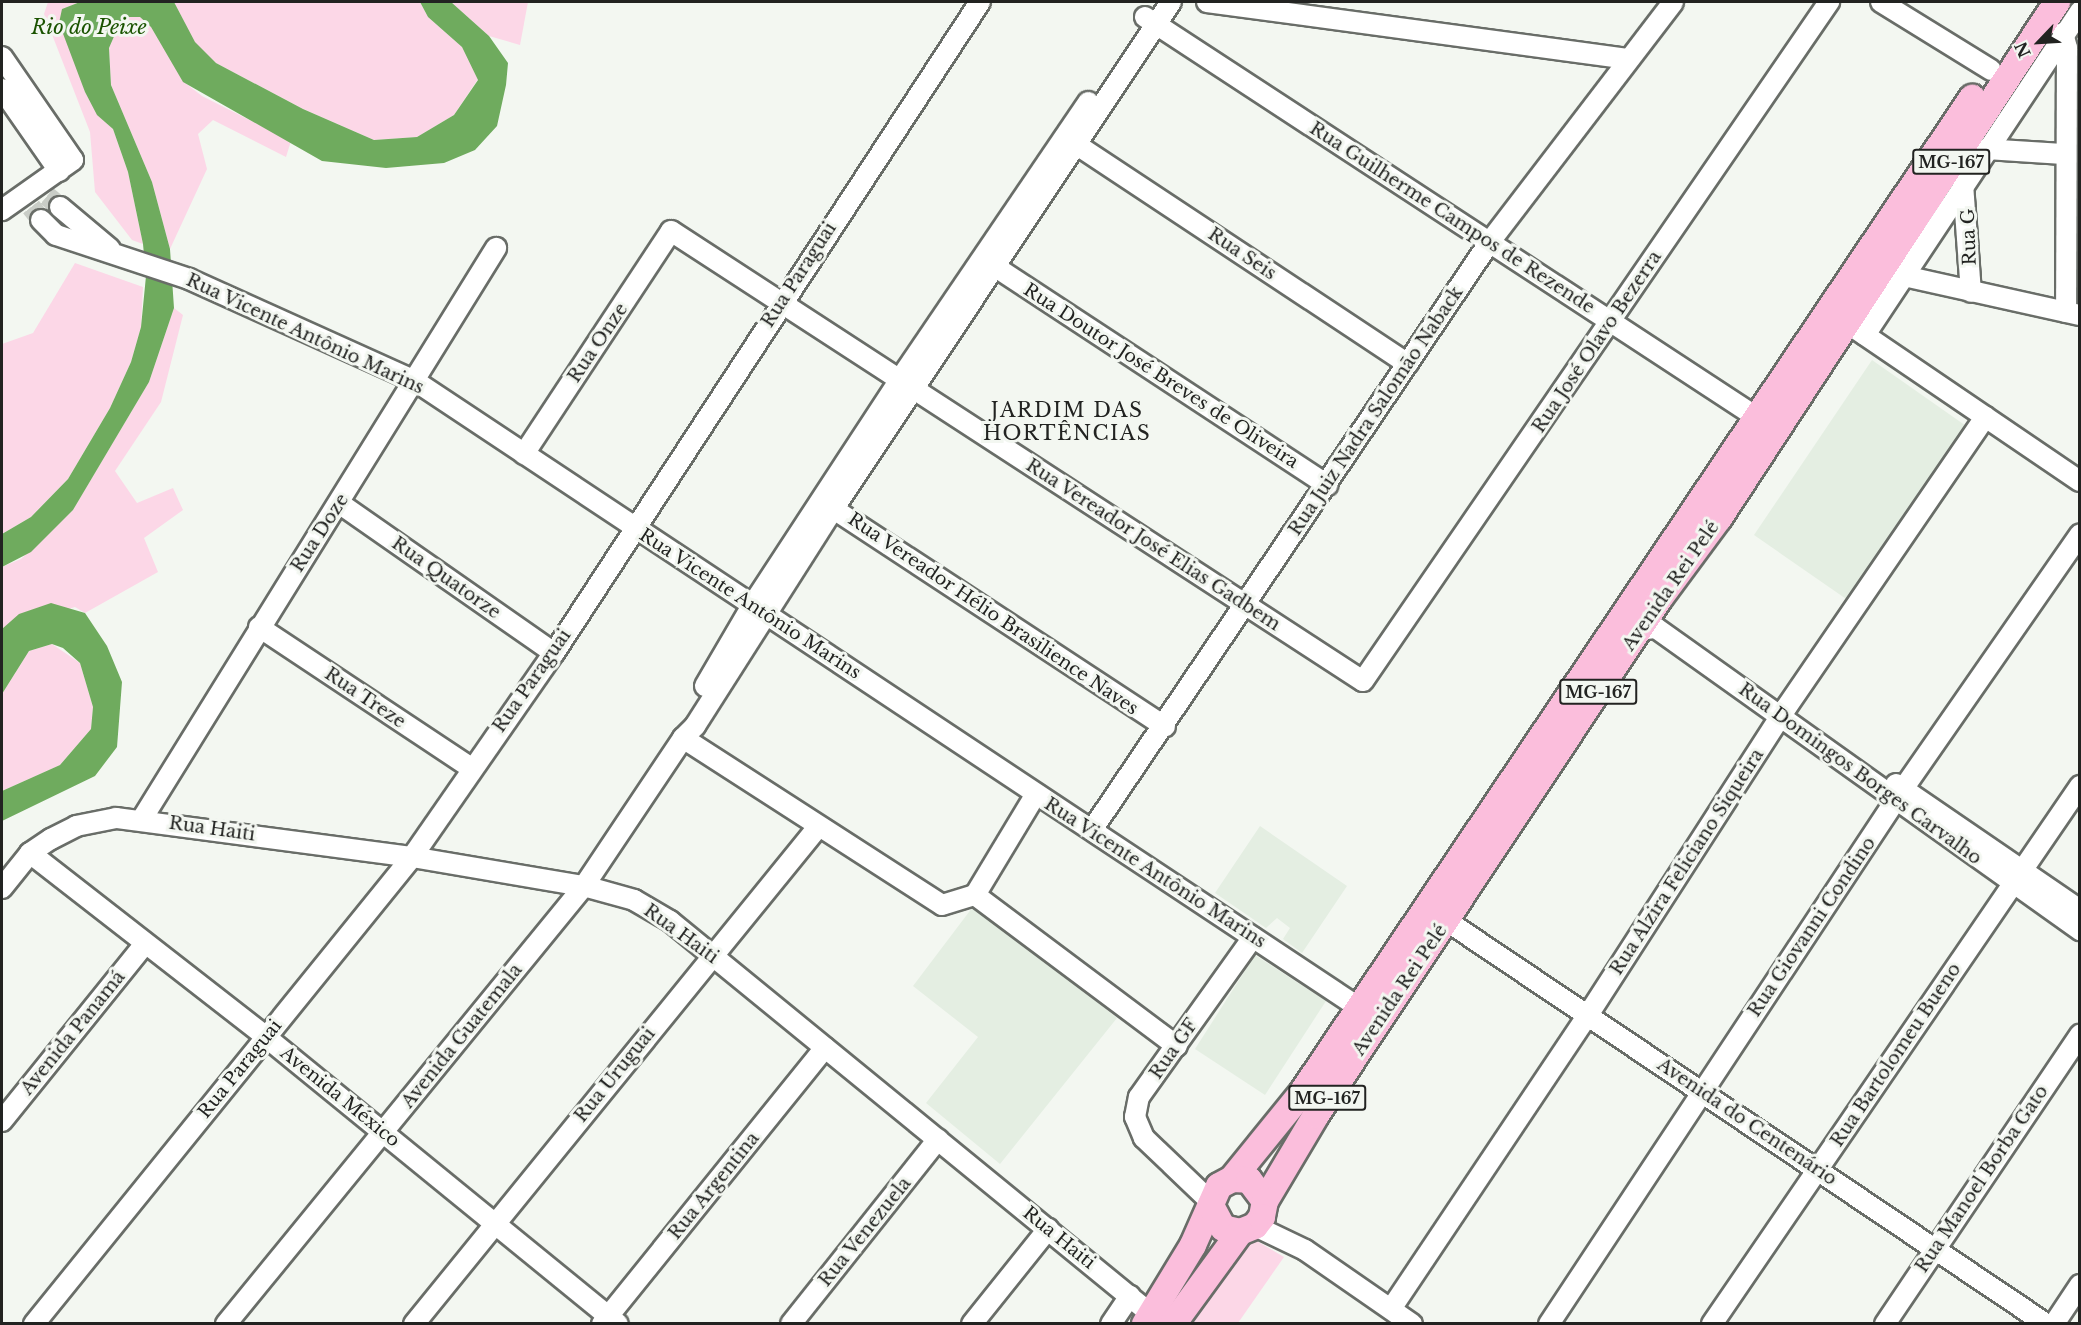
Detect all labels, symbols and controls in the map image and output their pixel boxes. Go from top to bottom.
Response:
north arrow [2009,12,2069,72]
water label: Rio do Peixe [31,15,147,39]
text: N [2010,39,2035,61]
street label: Rua Guilherme Campos de Rezende [1305,118,1599,318]
road number: MG-167 [1912,149,1990,175]
street label: Rua G [1957,208,1981,266]
street label: Rua Paraguai [757,218,841,332]
street label: Rua Seis [1204,223,1280,285]
street label: Rua José Olavo Bezerra [1528,247,1666,437]
street label: Rua Vicente Antônio Marins [182,269,428,399]
street label: Rua Doutor José Breves de Oliveira [1019,279,1303,473]
street label: Rua Juiz Nadra Salomão Naback [1284,282,1468,540]
street label: Rua Onze [564,299,632,387]
district label: JARDIM DAS HORTÊNCIAS [983,398,1151,445]
street label: Rua Vereador José Elias Gadbem [1021,454,1285,636]
street label: Rua Doze [287,490,353,576]
street label: Rua Vereador Hélio Brasilience Naves [843,508,1143,720]
street label: Avenida Rei Pelé [1618,517,1724,655]
street label: Rua Vicente Antônio Marins [635,524,865,684]
street label: Rua Quatorze [387,532,505,624]
street label: Rua Paraguai [488,625,576,737]
street label: Rua Treze [320,663,410,733]
road number: MG-167 [1559,679,1637,705]
street label: Rua Domingos Borges Carvalho [1734,679,1986,869]
street label: Rua Alzira Feliciano Siqueira [1605,744,1769,980]
street label: Rua Vicente Antônio Marins [1040,793,1270,953]
street label: Rua Haiti [167,812,257,846]
street label: Rua Giovanni Condino [1744,833,1880,1021]
street label: Rua Haiti [639,900,723,968]
street label: Avenida Rei Pelé [1348,920,1452,1060]
street label: Avenida Guatemala [397,959,527,1113]
street label: Rua Bartolomeu Bueno [1826,959,1966,1151]
street label: Avenida Panamá [16,967,130,1099]
street label: Rua Paraguai [194,1015,286,1123]
street label: Rua GF [1145,1015,1203,1083]
street label: Rua Uruguai [570,1023,660,1127]
street label: Avenida México [276,1042,404,1152]
street label: Avenida do Centenário [1653,1054,1841,1190]
street label: Rua Manoel Borba Gato [1911,1081,2053,1277]
road number: MG-167 [1288,1085,1366,1111]
street label: Rua Argentina [664,1128,764,1244]
street label: Rua Venezuela [814,1173,916,1291]
street label: Rua Haiti [1018,1202,1100,1274]

